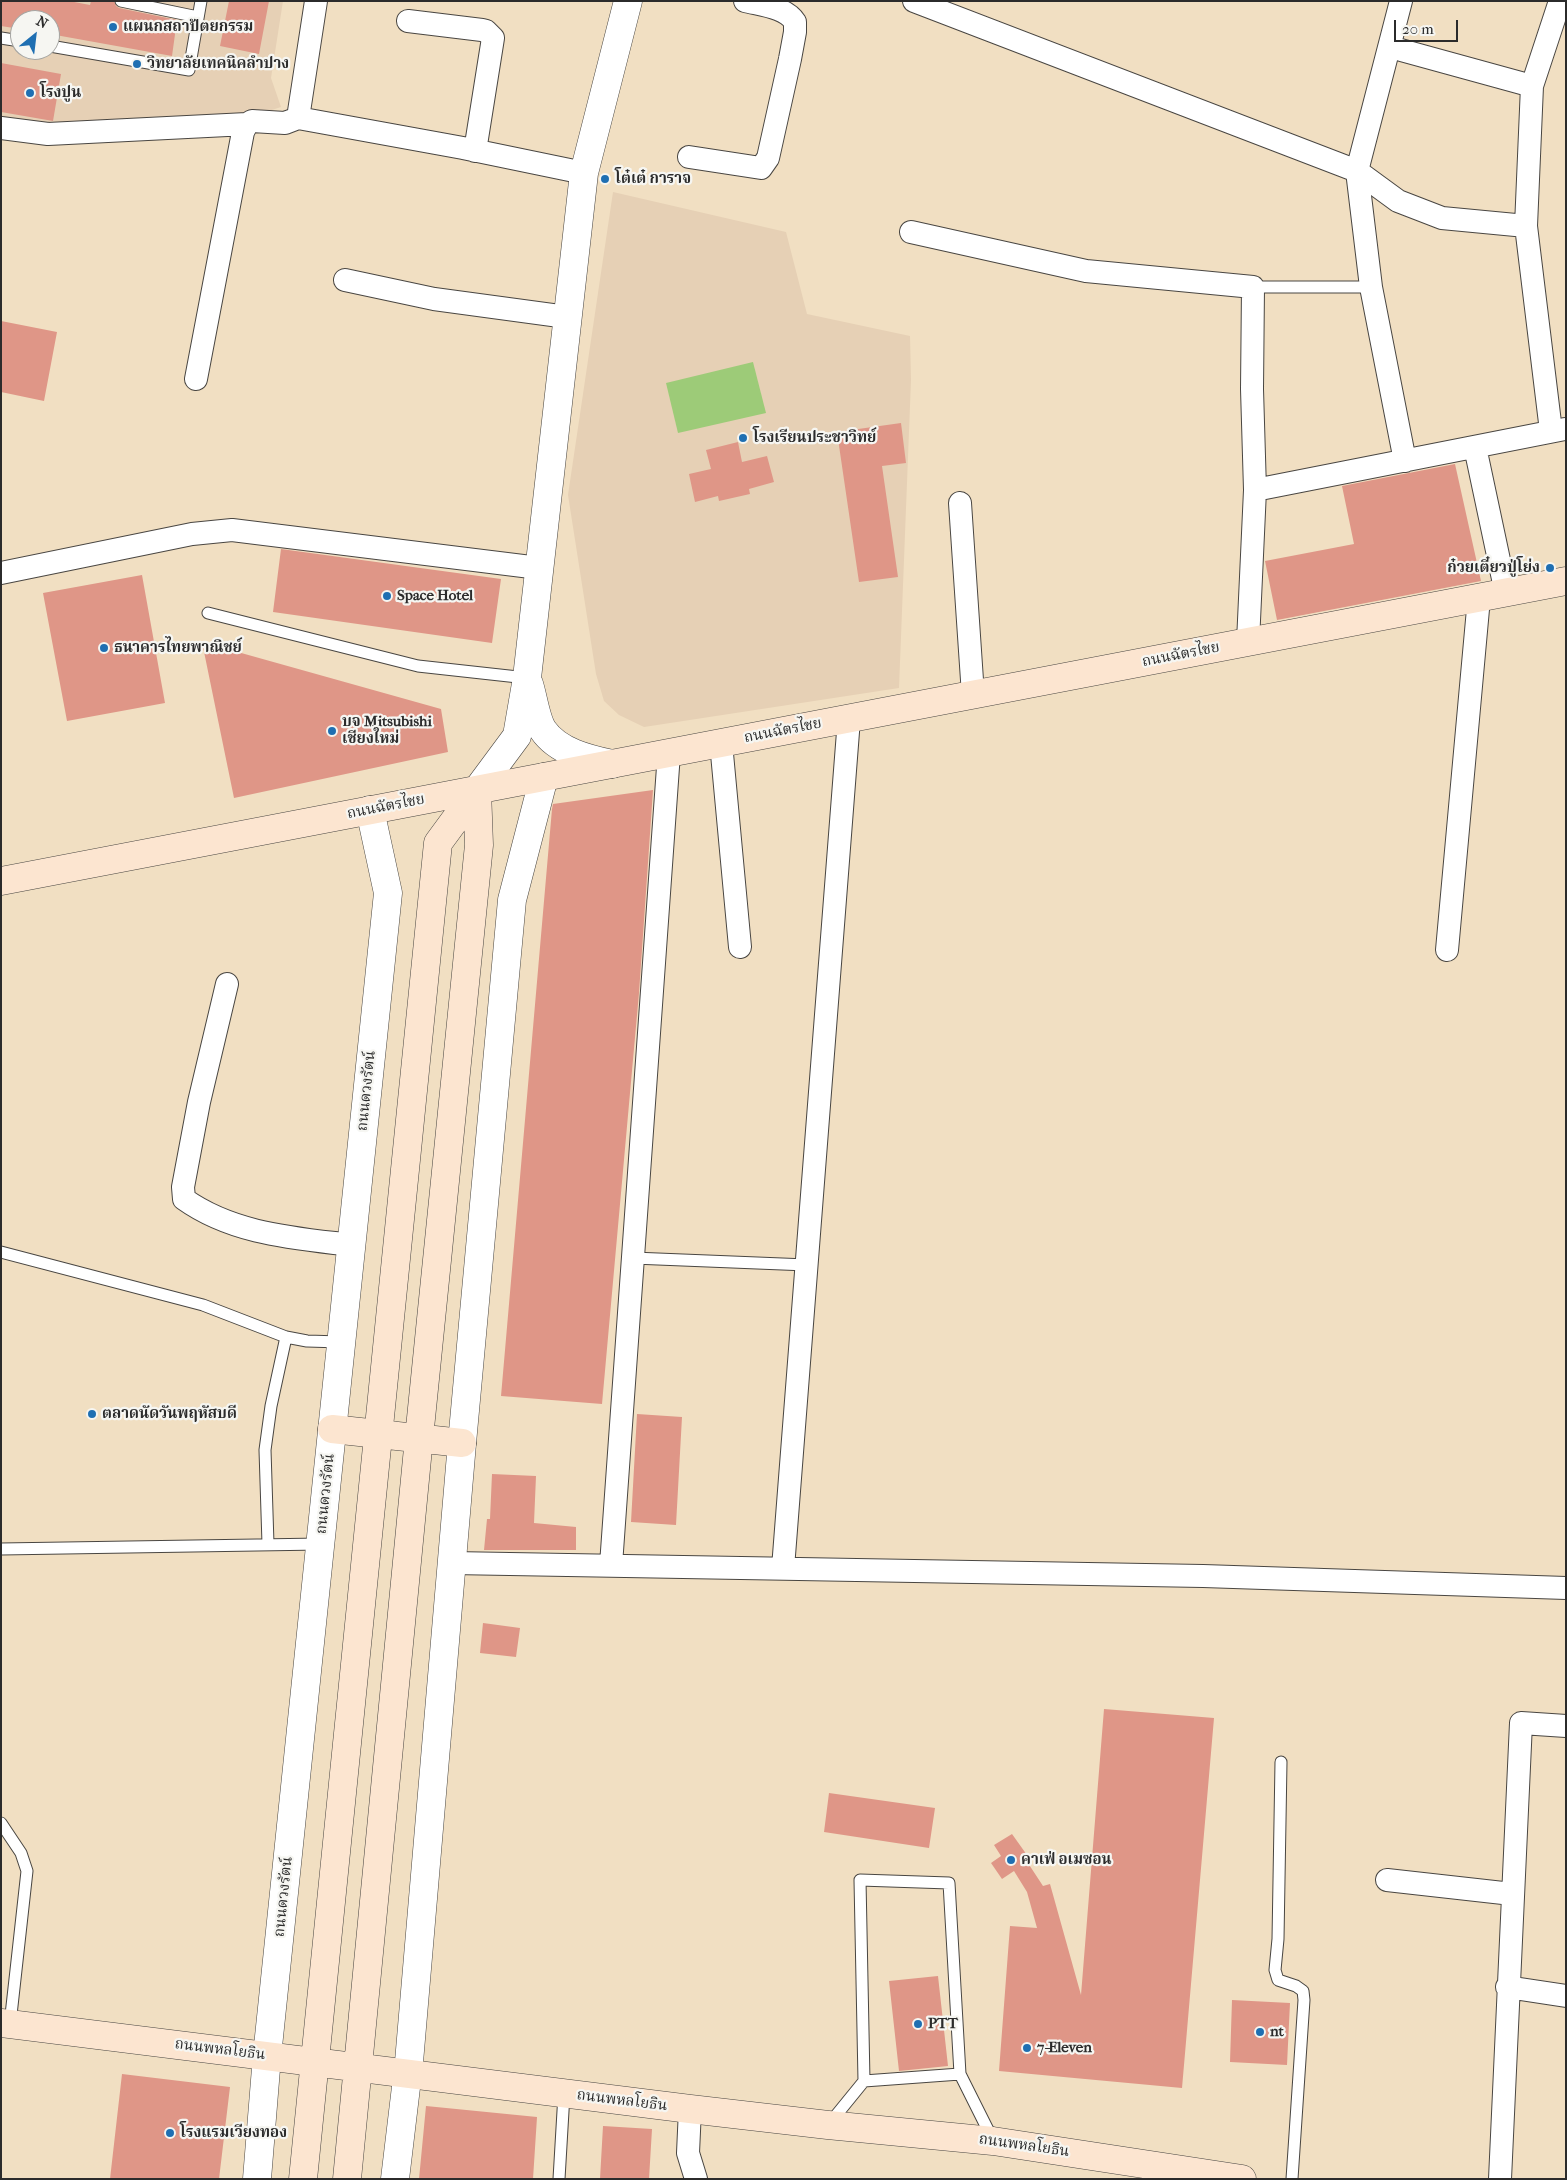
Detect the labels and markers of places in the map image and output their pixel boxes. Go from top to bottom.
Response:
place label: แผนกสถาปัตยกรรม [123,18,253,36]
marker: แผนกสถาปัตยกรรม [107,21,119,33]
place label: วิทยาลัยเทคนิคลำปาง [147,55,289,73]
marker: วิทยาลัยเทคนิคลำปาง [131,58,143,70]
place label: โรงปูน [40,84,81,102]
marker: โรงปูน [24,87,36,99]
place label: โต๋เต๋ การาจ [615,170,691,188]
marker: โต๋เต๋ การาจ [599,173,611,185]
place label: โรงเรียนประชาวิทย์ [753,429,876,447]
marker: โรงเรียนประชาวิทย์ [737,432,749,444]
place label: ก๋วยเตี๋ยวปู่โย่ง [1447,559,1540,577]
marker: ก๋วยเตี๋ยวปู่โย่ง [1544,562,1556,574]
place label: Space Hotel [397,587,473,605]
marker: Space Hotel [381,590,393,602]
place label: ธนาคารไทยพาณิชย์ [114,639,242,657]
marker: ธนาคารไทยพาณิชย์ [98,642,110,654]
place label: บจ Mitsubishi เชียงใหม่ [342,713,432,748]
marker: บจ Mitsubishi เชียงใหม่ [326,725,338,737]
place label: ตลาดนัดวันพฤหัสบดี [102,1405,237,1423]
marker: ตลาดนัดวันพฤหัสบดี [86,1408,98,1420]
place label: คาเฟ่ อเมซอน [1021,1851,1112,1869]
marker: คาเฟ่ อเมซอน [1005,1854,1017,1866]
place label: PTT [928,2015,958,2033]
marker: PTT [912,2018,924,2030]
place label: nt [1270,2023,1284,2041]
marker: nt [1254,2026,1266,2038]
place label: 7-Eleven [1037,2039,1092,2057]
marker: 7-Eleven [1021,2042,1033,2054]
place label: โรงแรมเวียงทอง [180,2124,287,2142]
marker: โรงแรมเวียงทอง [164,2127,176,2139]

